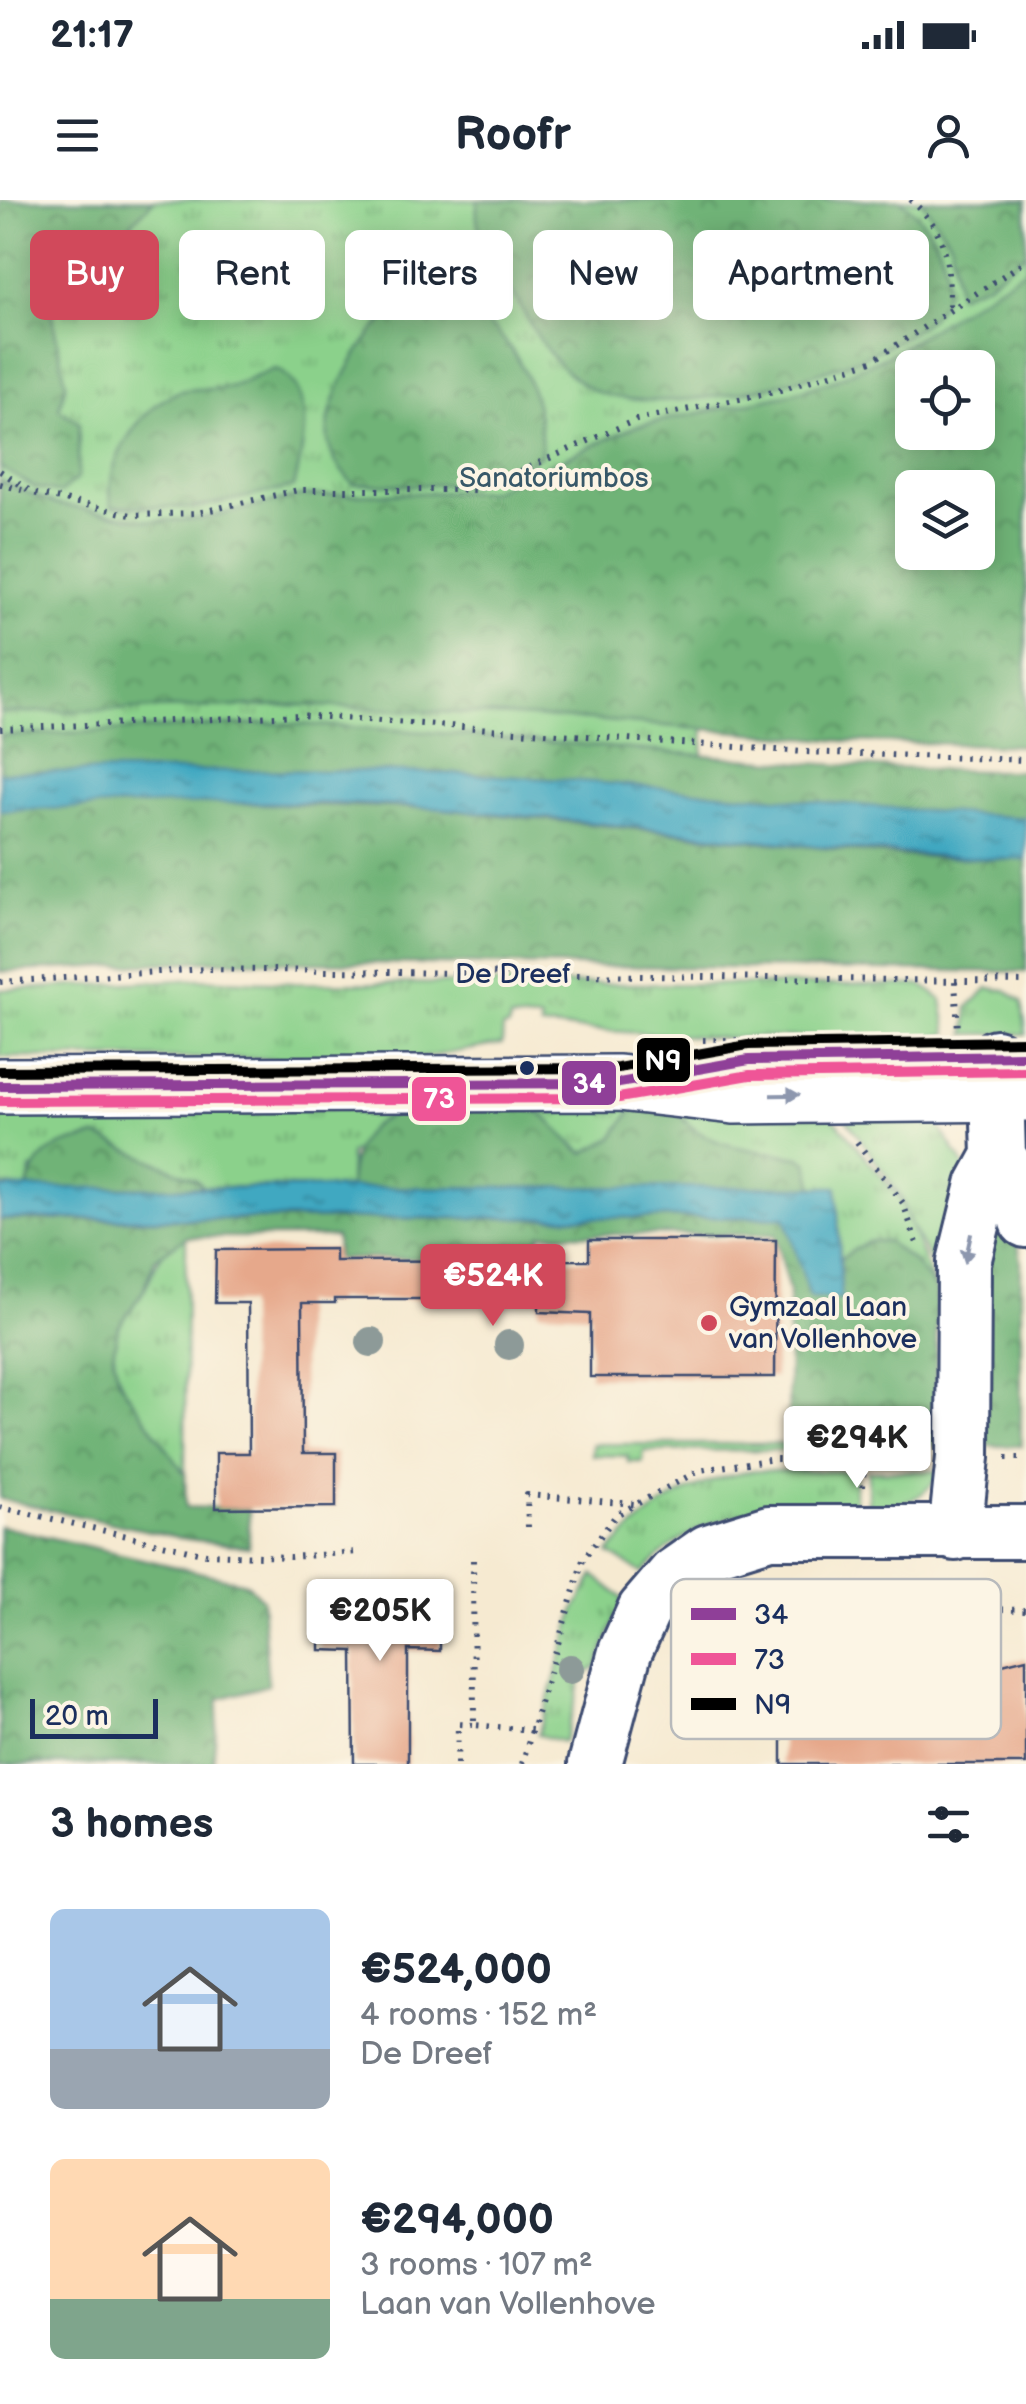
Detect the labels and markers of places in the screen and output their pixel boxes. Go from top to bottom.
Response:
unlabelled marker [517,1058,537,1078]
pin: €524K [423,1244,563,1329]
place label: Gymzaal Laan van Vollenhove [728,1291,917,1356]
marker: Gymzaal Laan van Vollenhove [698,1312,720,1334]
pin: €294K [787,1406,927,1491]
pin: €205K [310,1579,450,1664]

